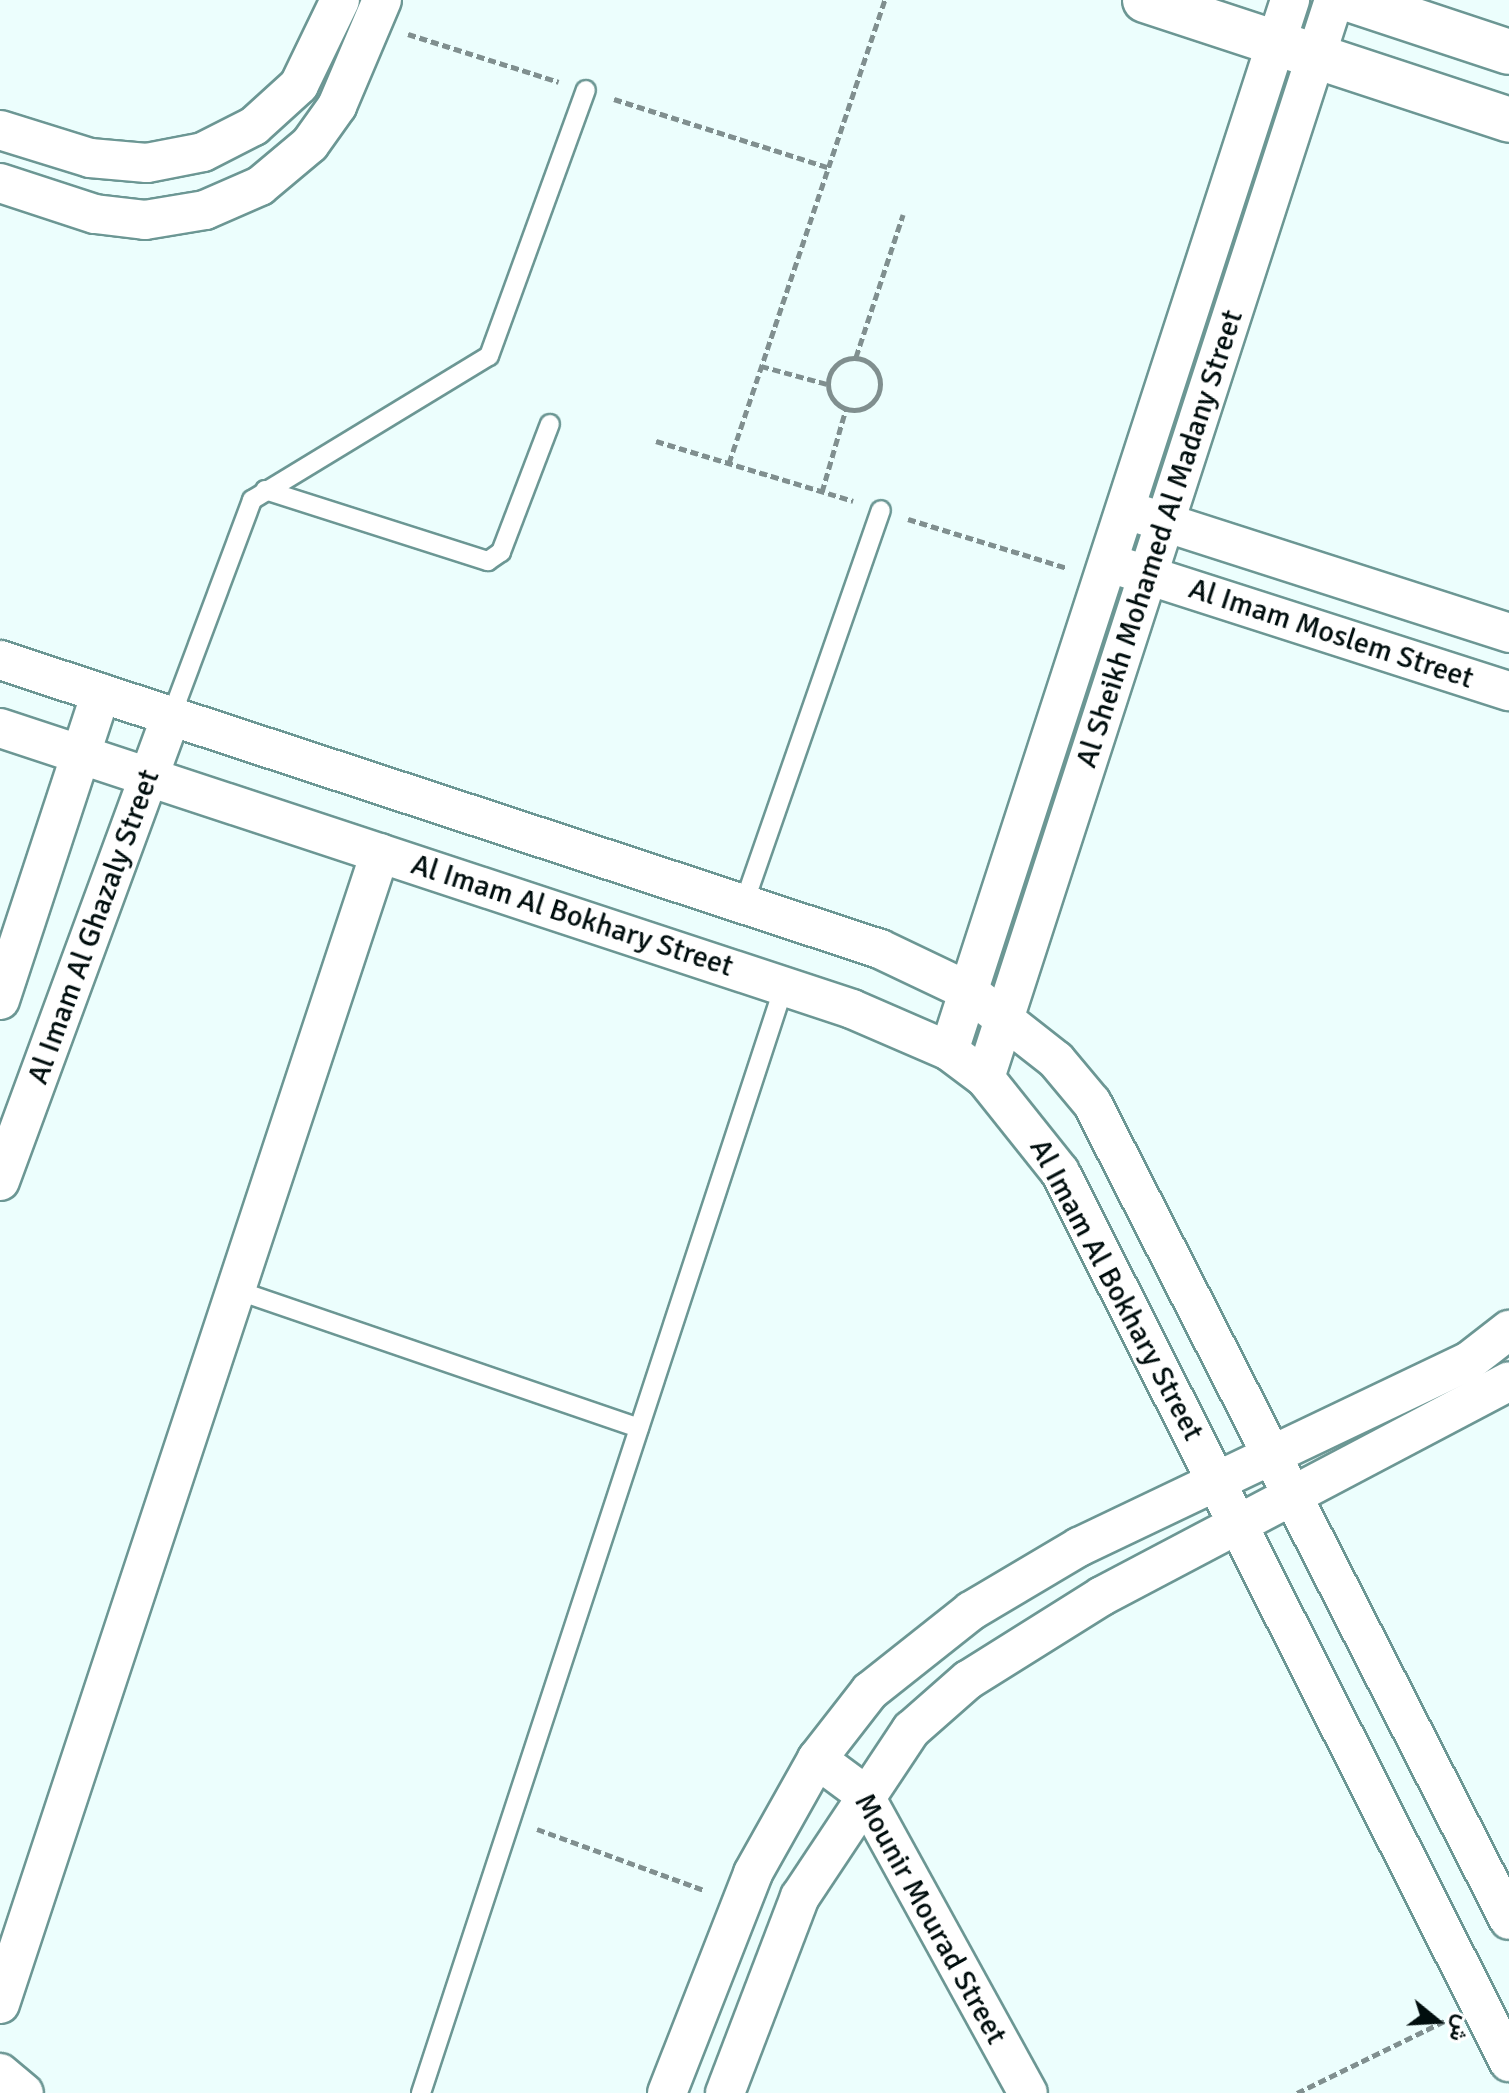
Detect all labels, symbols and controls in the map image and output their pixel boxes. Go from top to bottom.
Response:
street label: Al Sheikh Mohamed Al Madany Street [1069,306,1251,772]
street label: Al Imam Moslem Street [1184,571,1478,697]
street label: Al Imam Al Ghazaly Street [20,765,168,1089]
street label: Al Imam Al Bokhary Street [407,847,737,985]
street label: Al Imam Al Bokhary Street [1021,1133,1211,1447]
street label: Mounir Mourad Street [846,1787,1014,2051]
north arrow [1397,1981,1477,2061]
text: ش [1443,2012,1477,2045]

